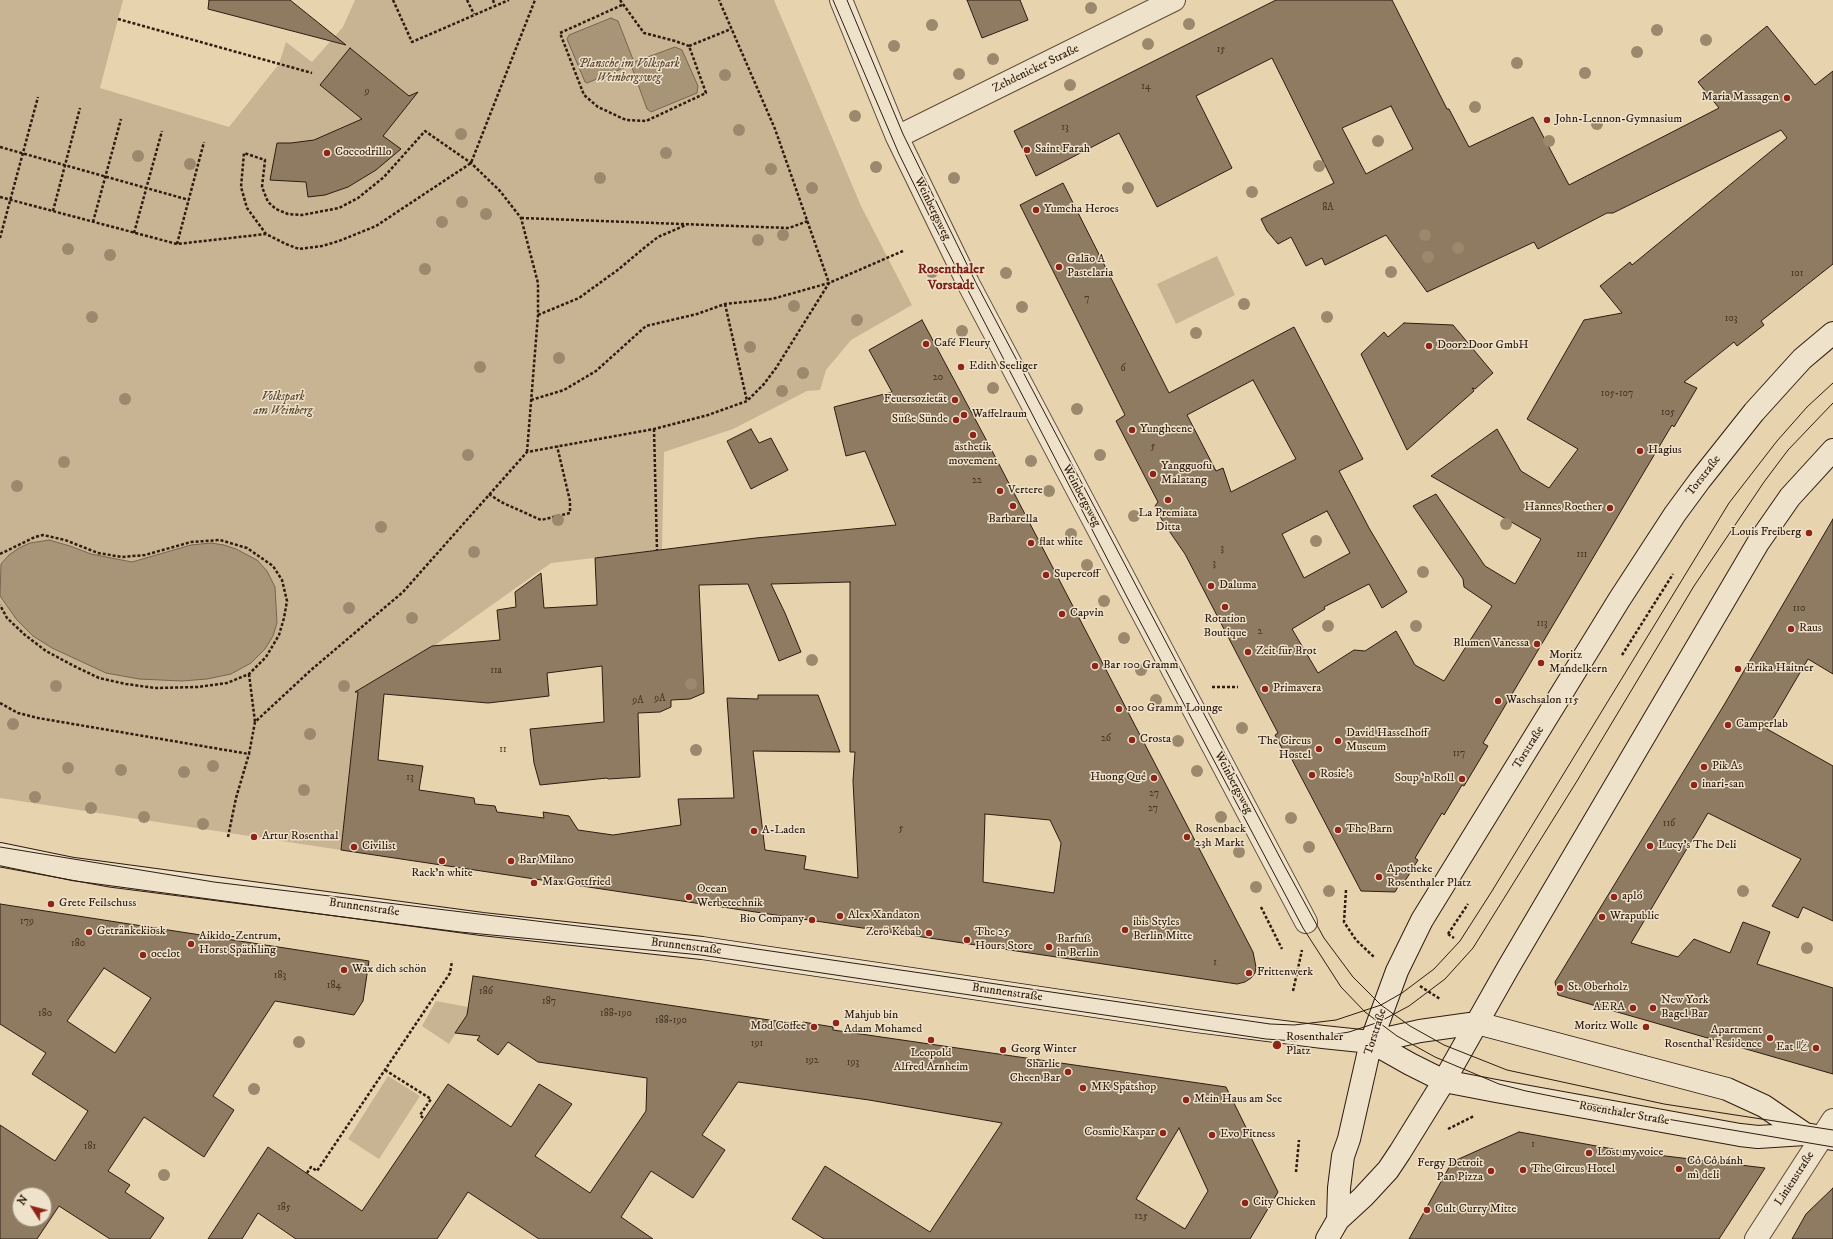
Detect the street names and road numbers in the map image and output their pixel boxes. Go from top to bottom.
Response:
street label: Zehdenicker Straße [991,42,1081,96]
street label: Weinbergsweg [911,175,953,243]
street label: Torstraße [1684,453,1724,499]
street label: Weinbergsweg [1059,463,1103,529]
street label: Torstraße [1510,724,1548,772]
street label: Weinbergsweg [1211,750,1255,816]
street label: Brunnenstraße [328,896,400,920]
street label: Brunnenstraße [650,936,722,958]
street label: Brunnenstraße [971,981,1043,1005]
street label: Torstraße [1362,1007,1390,1057]
street label: Rosenthaler Straße [1578,1099,1670,1129]
street label: Linienstraße [1772,1149,1818,1209]

